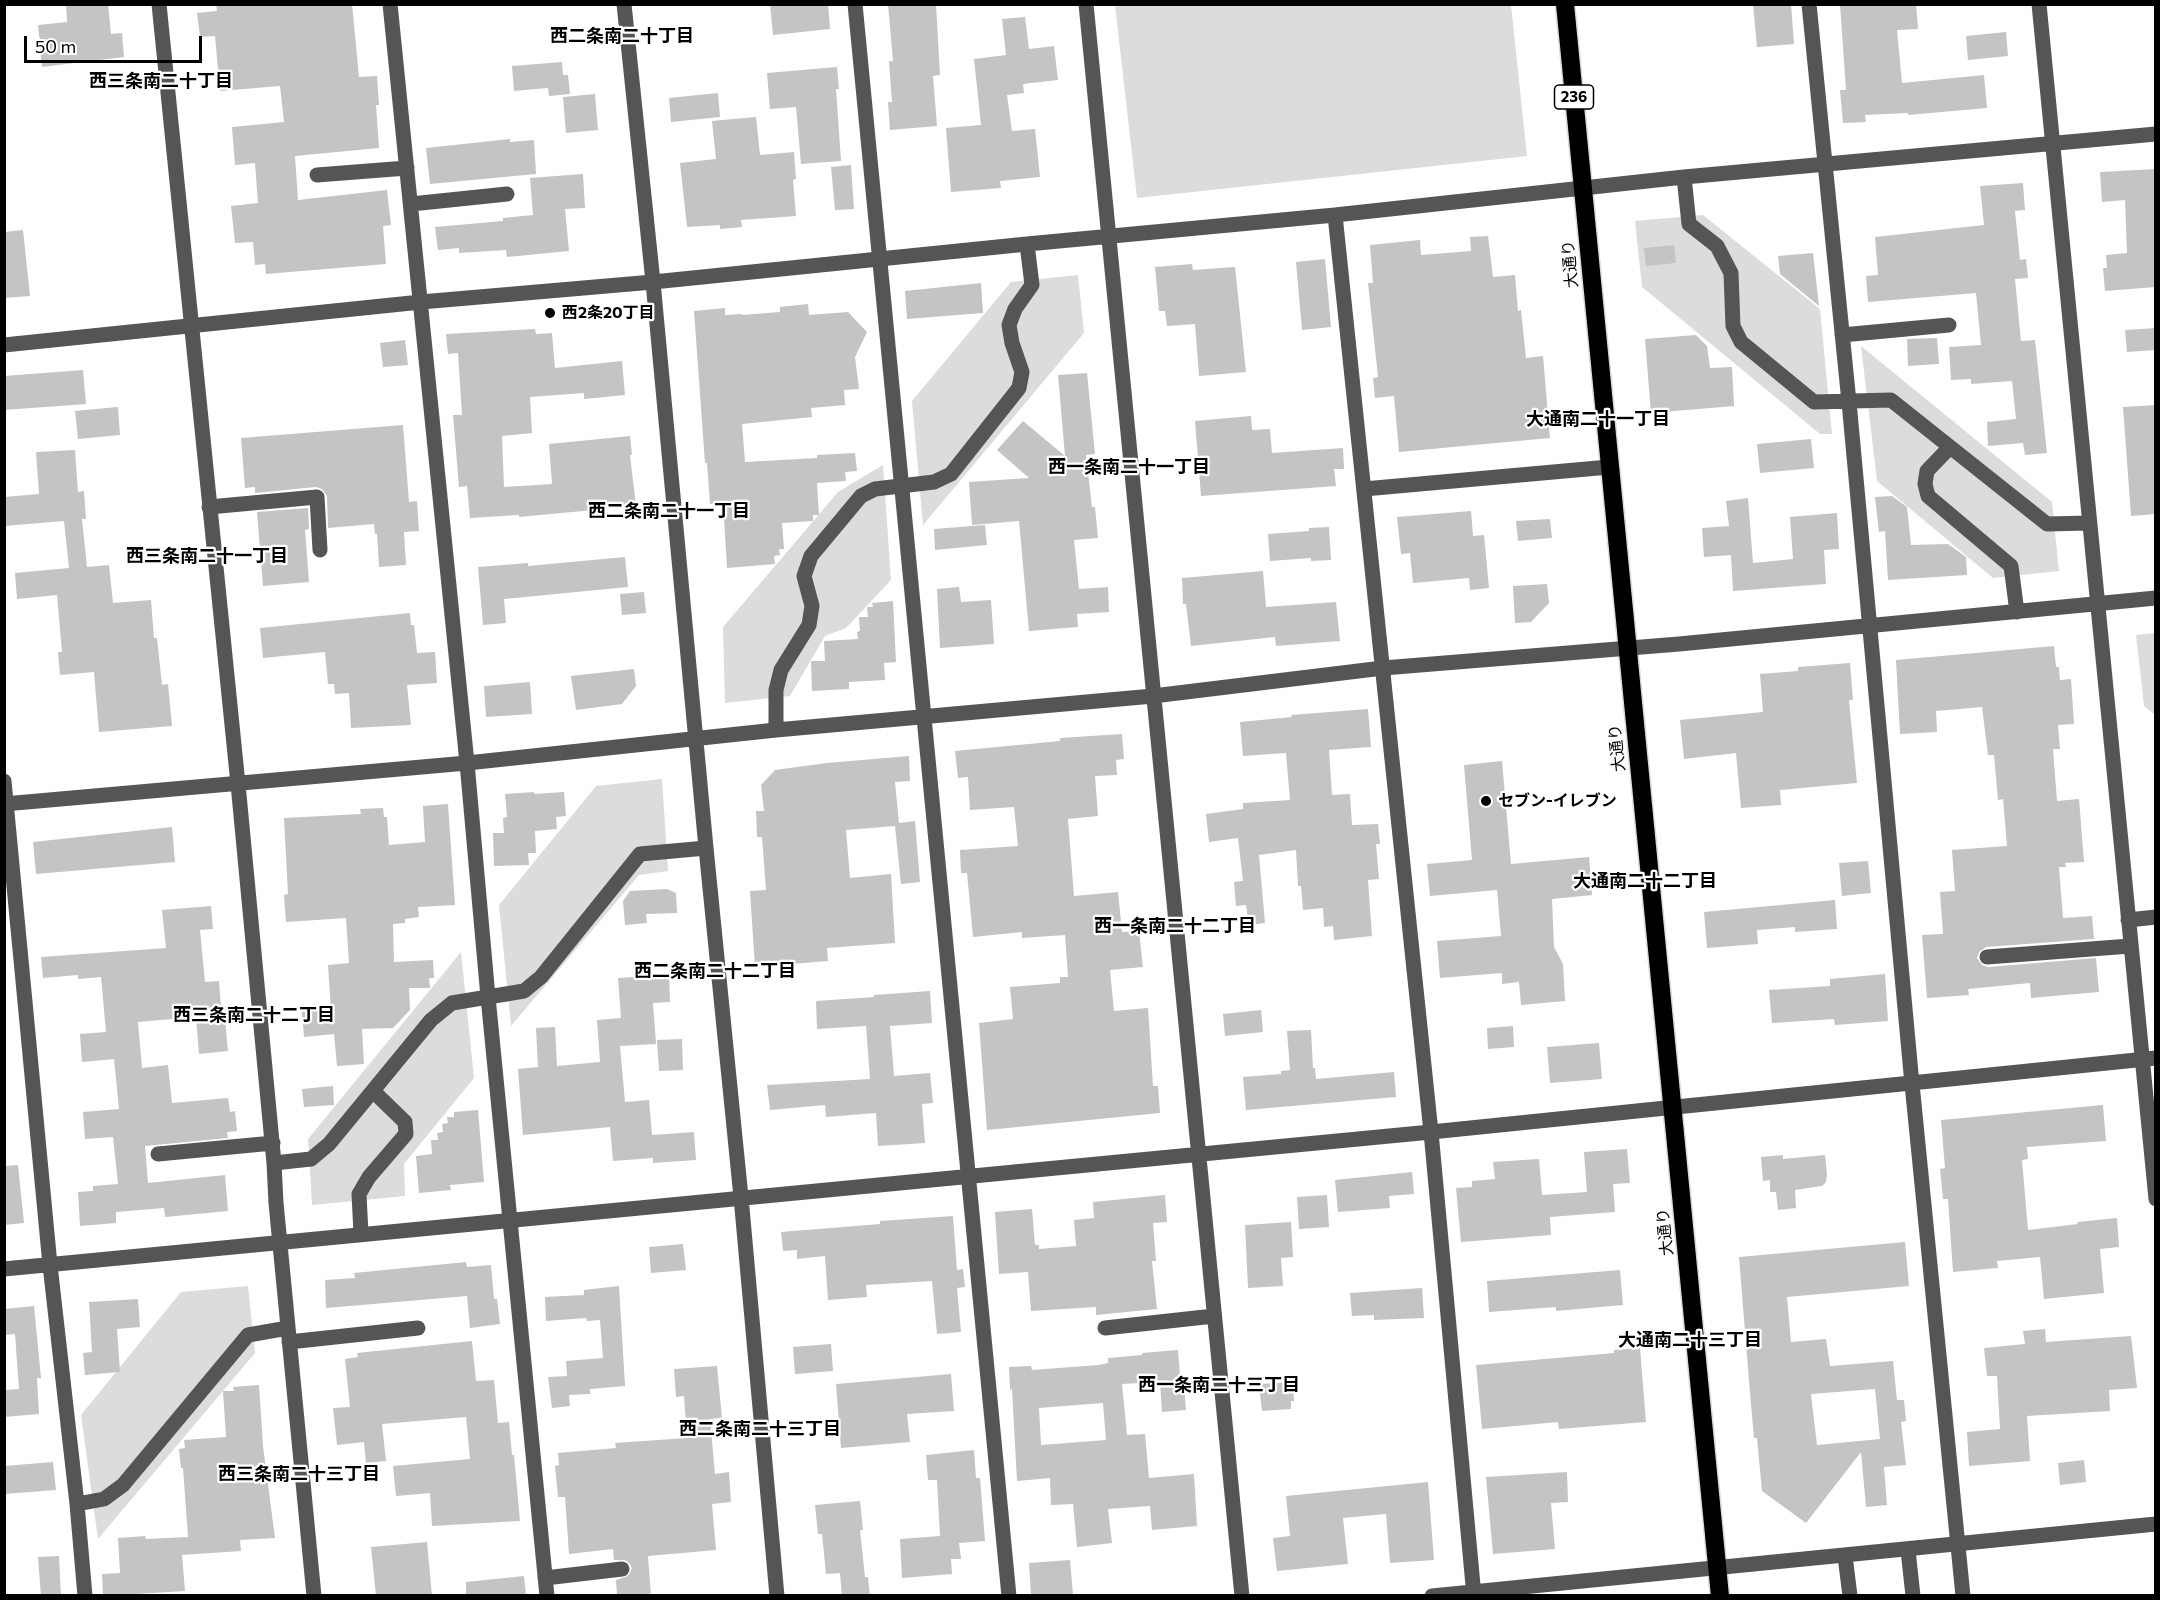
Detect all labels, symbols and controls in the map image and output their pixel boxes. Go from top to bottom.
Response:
scale bar [27,24,206,62]
district label: 西二条南二十丁目 [550,25,694,47]
text: 50 m [35,35,76,57]
district label: 西三条南二十丁目 [89,70,233,92]
road number: 236 [1554,85,1594,109]
street label: 大通り [1558,239,1582,289]
place label: 西2条20丁目 [562,303,655,323]
marker: 西2条20丁目 [543,306,557,320]
district label: 大通南二十一丁目 [1526,408,1670,430]
district label: 西一条南二十一丁目 [1048,456,1210,478]
district label: 西二条南二十一丁目 [588,500,750,522]
district label: 西三条南二十一丁目 [126,545,288,567]
street label: 大通り [1605,723,1629,773]
place label: セブン-イレブン [1498,791,1617,811]
marker: セブン-イレブン [1479,794,1493,808]
district label: 大通南二十二丁目 [1573,870,1717,892]
district label: 西一条南二十二丁目 [1094,915,1256,937]
district label: 西二条南二十二丁目 [634,960,796,982]
district label: 西三条南二十二丁目 [173,1004,335,1026]
street label: 大通り [1653,1207,1677,1257]
district label: 大通南二十三丁目 [1618,1329,1762,1351]
district label: 西一条南二十三丁目 [1138,1374,1300,1396]
district label: 西二条南二十三丁目 [679,1418,841,1440]
district label: 西三条南二十三丁目 [218,1463,380,1485]

